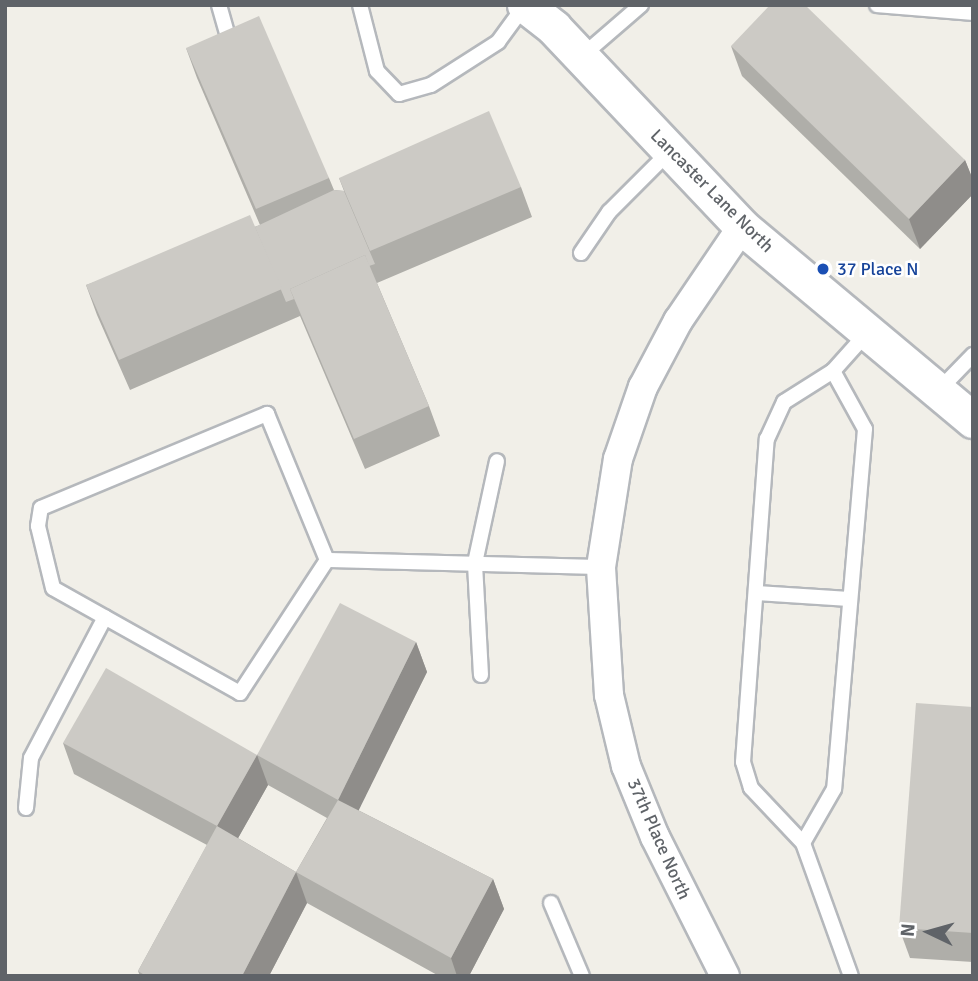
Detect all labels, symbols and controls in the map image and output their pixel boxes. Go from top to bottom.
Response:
street label: Lancaster Lane North [646,125,778,257]
place label: 37 Place N [837,258,919,280]
marker: 37 Place N [815,261,831,277]
street label: 37th Place North [623,775,695,903]
north arrow [894,897,964,967]
text: N [896,923,921,938]

